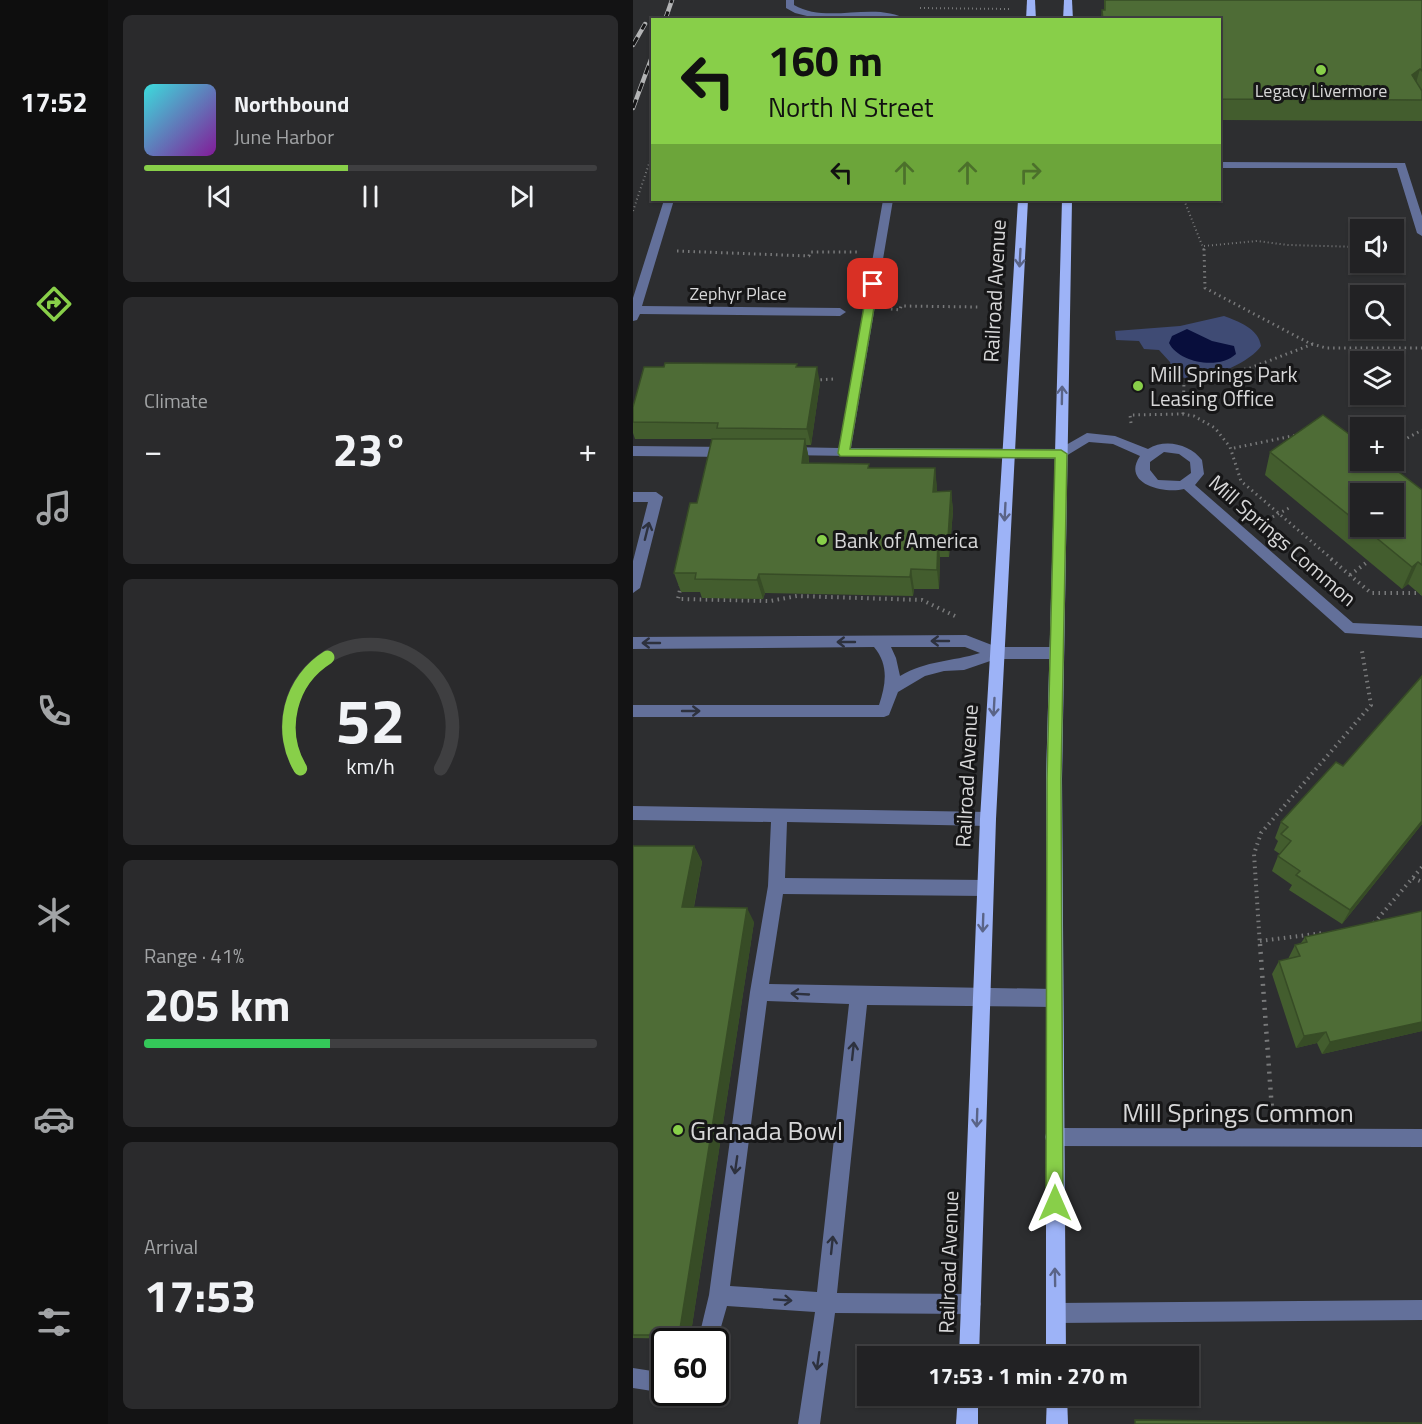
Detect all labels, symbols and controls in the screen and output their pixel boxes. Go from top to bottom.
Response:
text: 160 m [768,28,883,92]
icon: left [669,42,747,120]
marker: Legacy Livermore [1314,63,1328,77]
place label: Legacy Livermore [1255,77,1387,104]
text: 17:52 [20,81,88,122]
text: North N Street [768,86,933,127]
text: Northbound [234,87,349,121]
text: June Harbor [234,121,334,152]
icon: left [825,156,858,189]
icon: ahead [888,156,921,189]
icon: ahead [951,156,984,189]
icon: right [1014,156,1047,189]
icon: previous [203,180,236,213]
icon: pause [354,180,387,213]
icon: next [505,180,538,213]
street label: Railroad Avenue [974,219,1014,363]
map controls [1350,219,1404,537]
button: sound [1350,219,1404,273]
one-way arrow [1014,247,1025,267]
pin [847,258,898,309]
icon: arrive [856,267,889,300]
street label: Zephyr Place [689,280,787,307]
icon: directions [33,283,75,325]
button: search [1350,285,1404,339]
button: layers [1350,351,1404,405]
place label: Mill Springs Park Leasing Office [1150,358,1298,414]
marker: Mill Springs Park Leasing Office [1131,379,1145,393]
text: Climate [144,385,208,416]
one-way arrow [1056,386,1068,406]
text: 23° [333,415,408,483]
button: + [1350,417,1404,471]
text: − [144,425,162,475]
text: + [579,425,597,475]
street label: Mill Springs Common [1202,467,1364,613]
button: − [1350,483,1404,537]
icon: music [33,487,75,529]
one-way arrow [999,502,1010,522]
one-way arrow [642,522,654,541]
place label: Bank of America [834,524,979,556]
marker: Bank of America [815,533,829,547]
one-way arrow [930,635,950,647]
one-way arrow [837,636,857,648]
one-way arrow [642,637,662,649]
text: 52 [336,672,405,767]
icon: phone [33,690,75,732]
one-way arrow [988,696,999,716]
street label: Railroad Avenue [946,704,986,848]
one-way arrow [681,705,701,717]
text: km/h [346,750,395,782]
icon: climate [33,894,75,936]
one-way arrow [978,912,989,932]
text: Range · 41% [144,940,244,971]
text: 205 km [144,970,290,1038]
one-way arrow [791,988,811,999]
one-way arrow [848,1041,859,1061]
street label: Mill Springs Common [1122,1093,1354,1132]
icon: car [33,1098,75,1140]
one-way arrow [971,1107,983,1127]
place label: Granada Bowl [690,1111,843,1150]
marker: Granada Bowl [671,1123,685,1137]
one-way arrow [731,1155,742,1175]
position arrow [1023,1171,1087,1235]
street label: Railroad Avenue [930,1190,966,1334]
text: Arrival [144,1231,198,1262]
one-way arrow [827,1235,838,1255]
text: 17:53 [144,1261,256,1329]
one-way arrow [1049,1267,1061,1287]
one-way arrow [773,1294,793,1305]
icon: filters [33,1301,75,1343]
speed limit sign: 60 [651,1328,729,1406]
one-way arrow [813,1350,824,1370]
text: 17:53 · 1 min · 270 m [928,1359,1128,1393]

